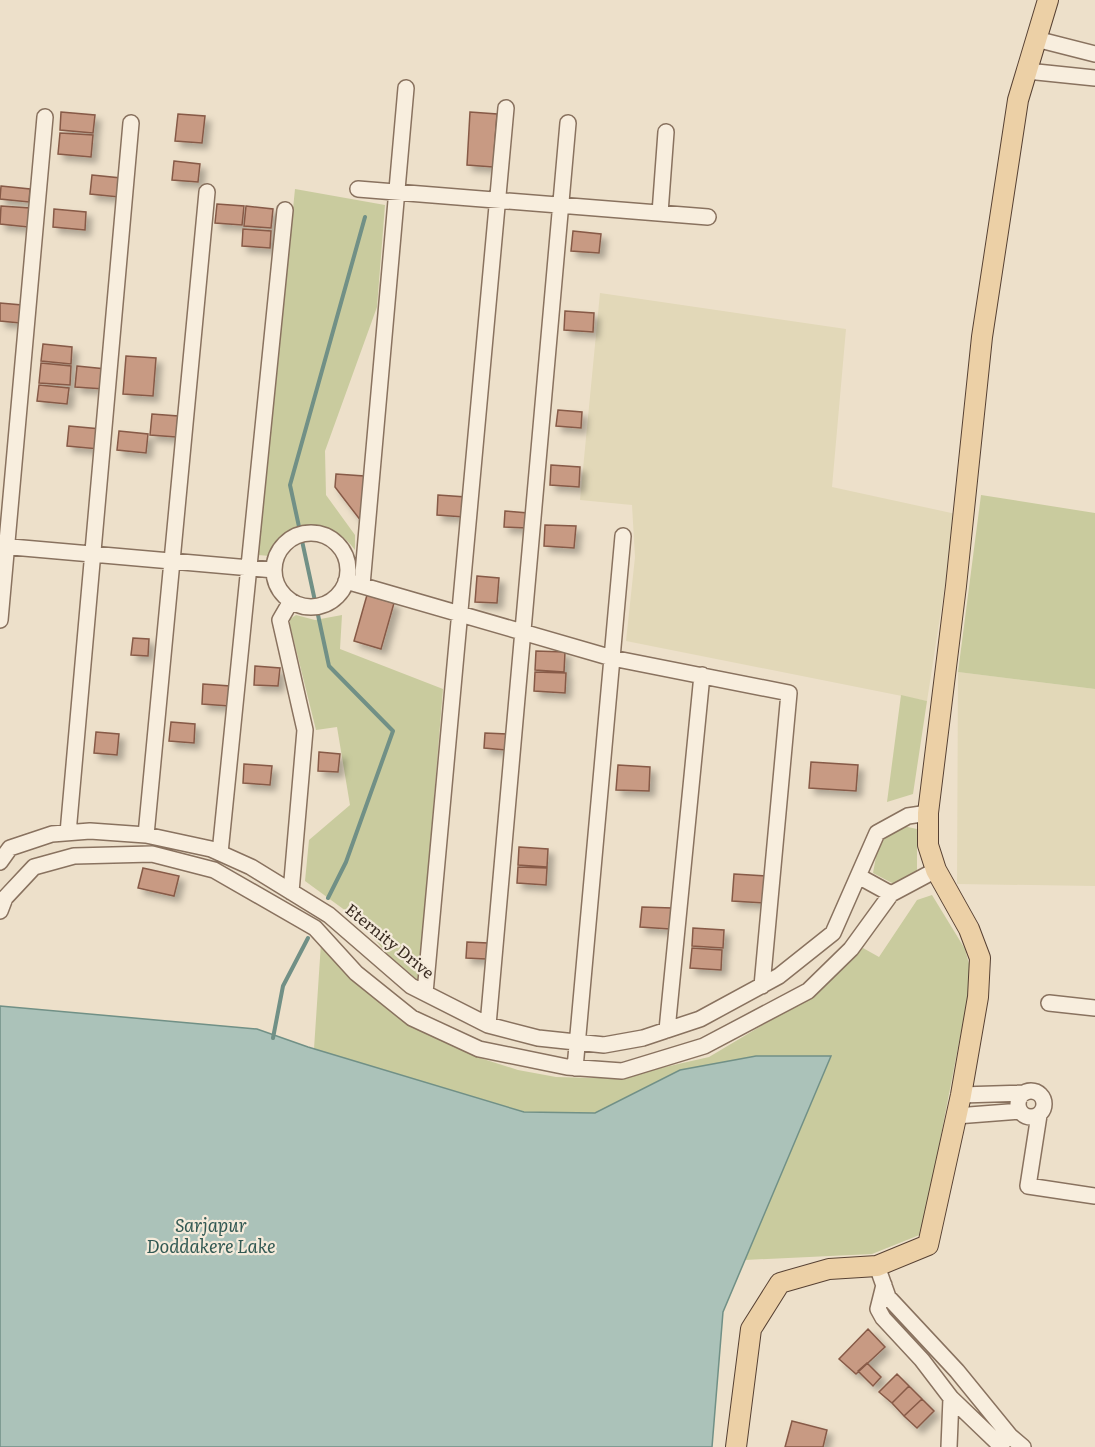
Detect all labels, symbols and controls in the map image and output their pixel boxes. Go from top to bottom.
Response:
street label: Eternity Drive [341,897,440,984]
water label: Sarjapur Doddakere Lake [146,1211,276,1259]

